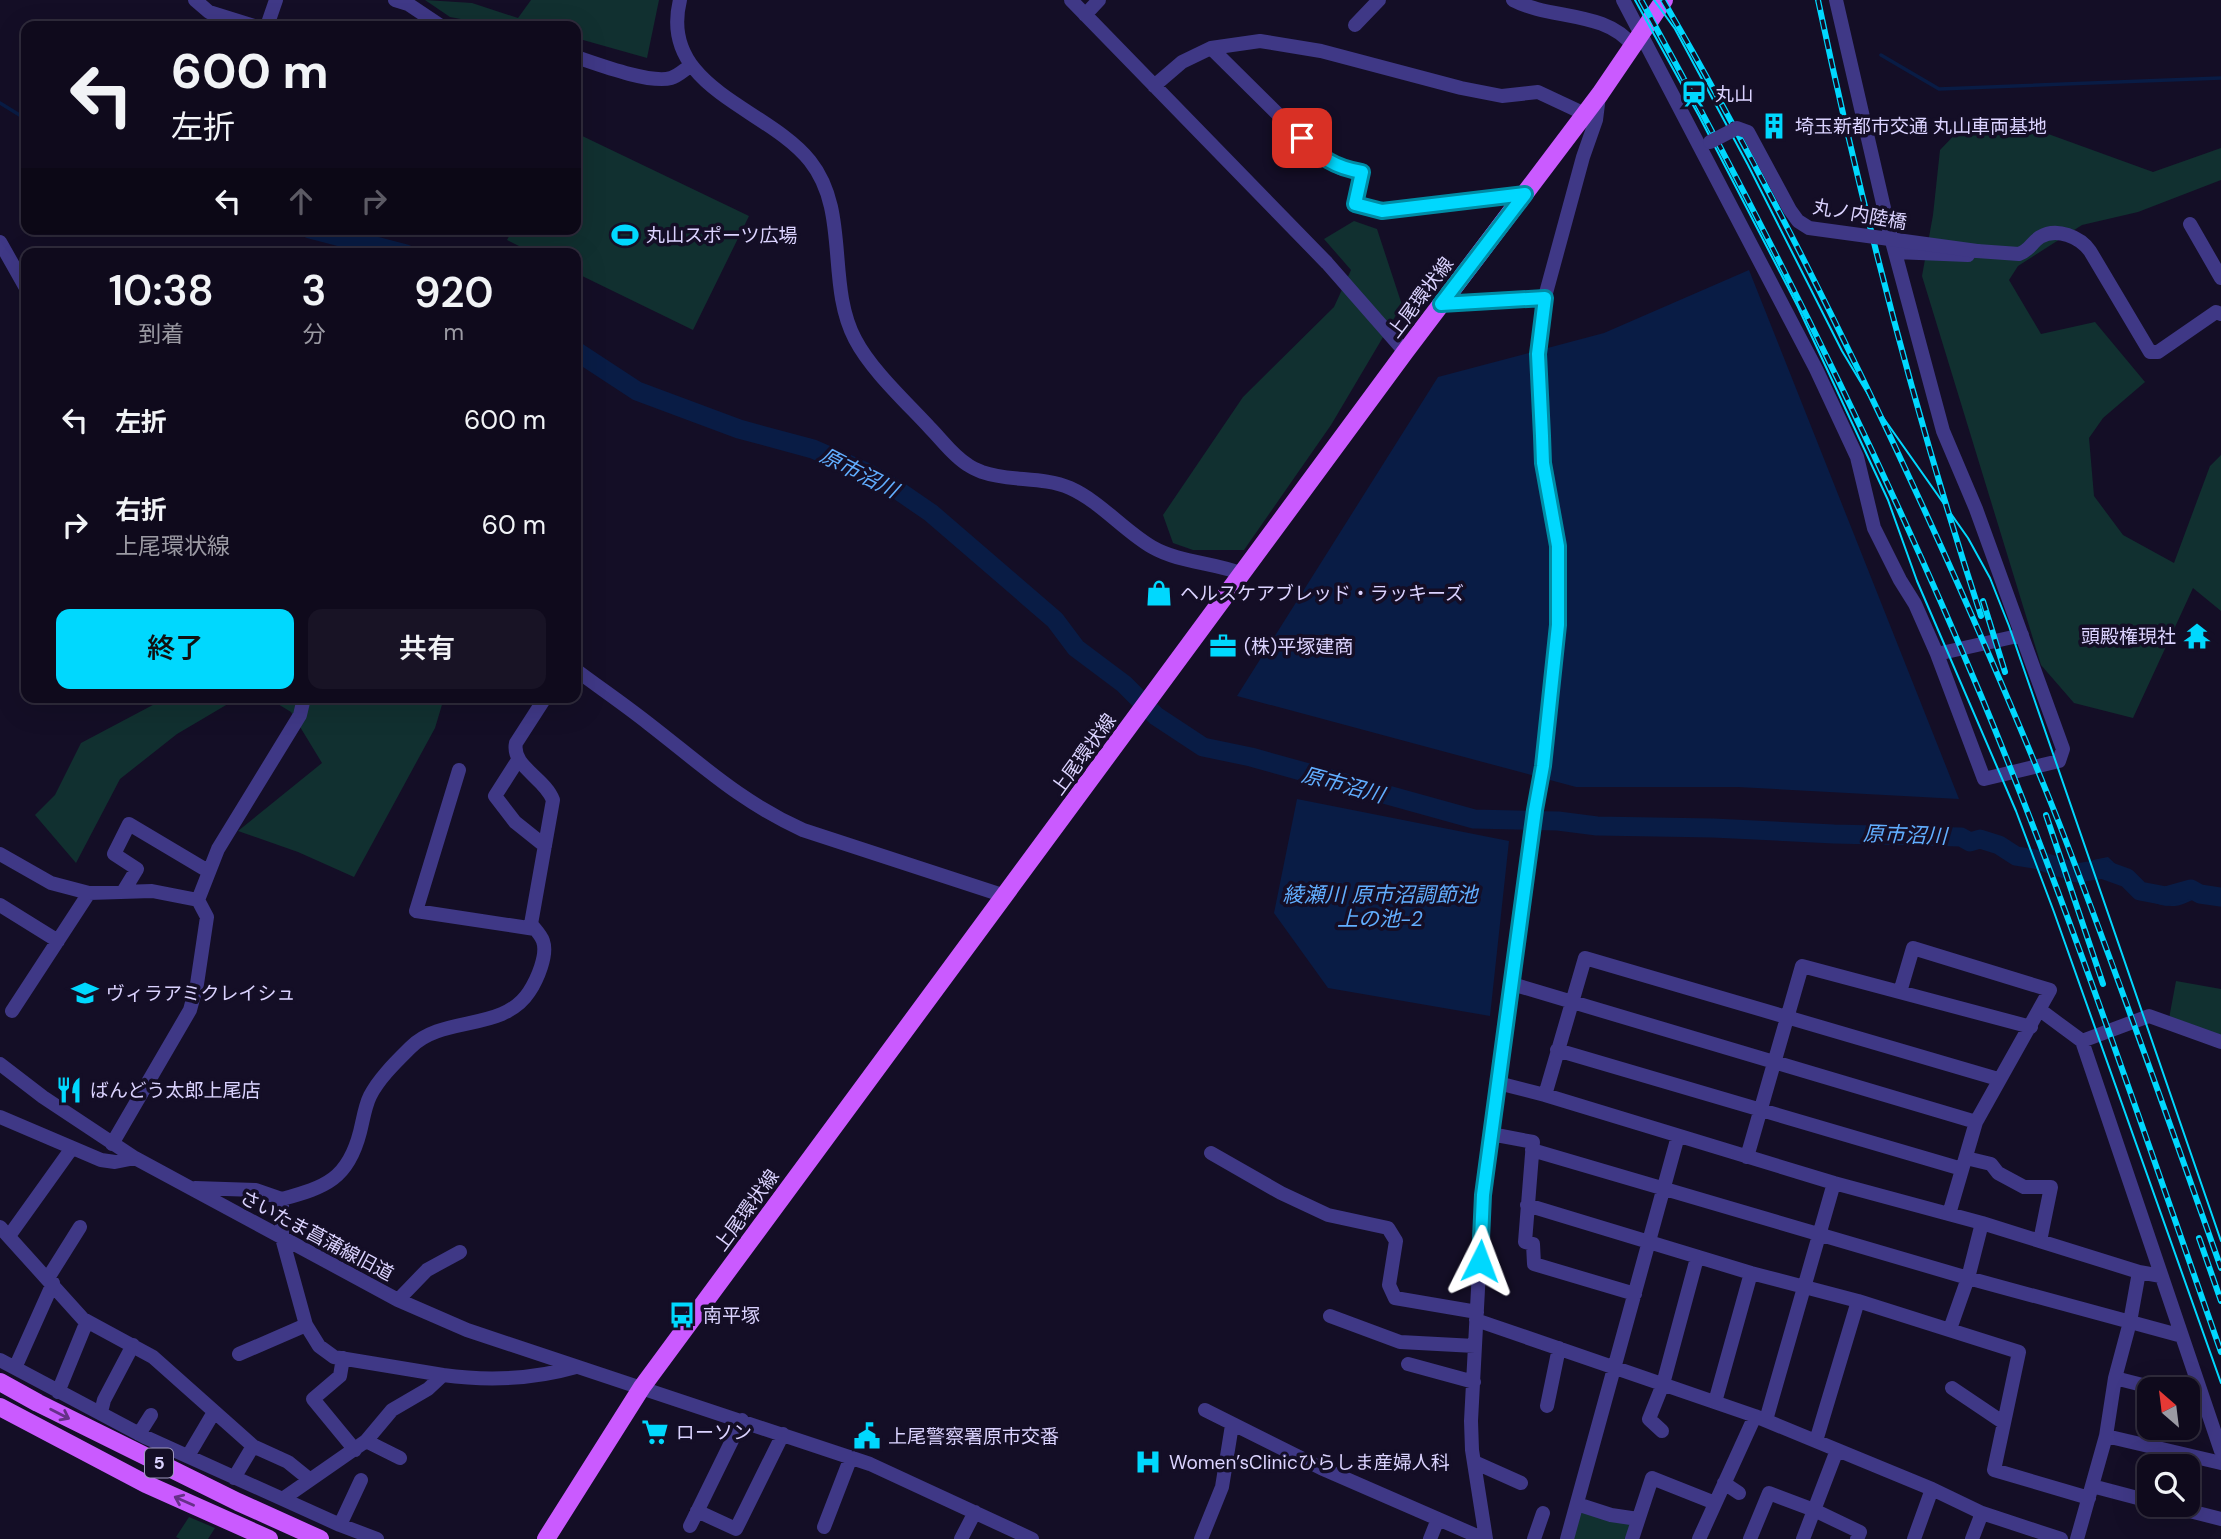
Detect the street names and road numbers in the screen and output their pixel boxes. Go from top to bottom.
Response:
street label: 丸ノ内陸橋 [1811,194,1909,235]
street label: 上尾環状線 [1382,252,1459,343]
street label: 上尾環状線 [1045,709,1121,800]
street label: 上尾環状線 [708,1165,784,1256]
street label: さいたま菖蒲線旧道 [236,1184,398,1286]
road number: 5 [145,1448,173,1478]

